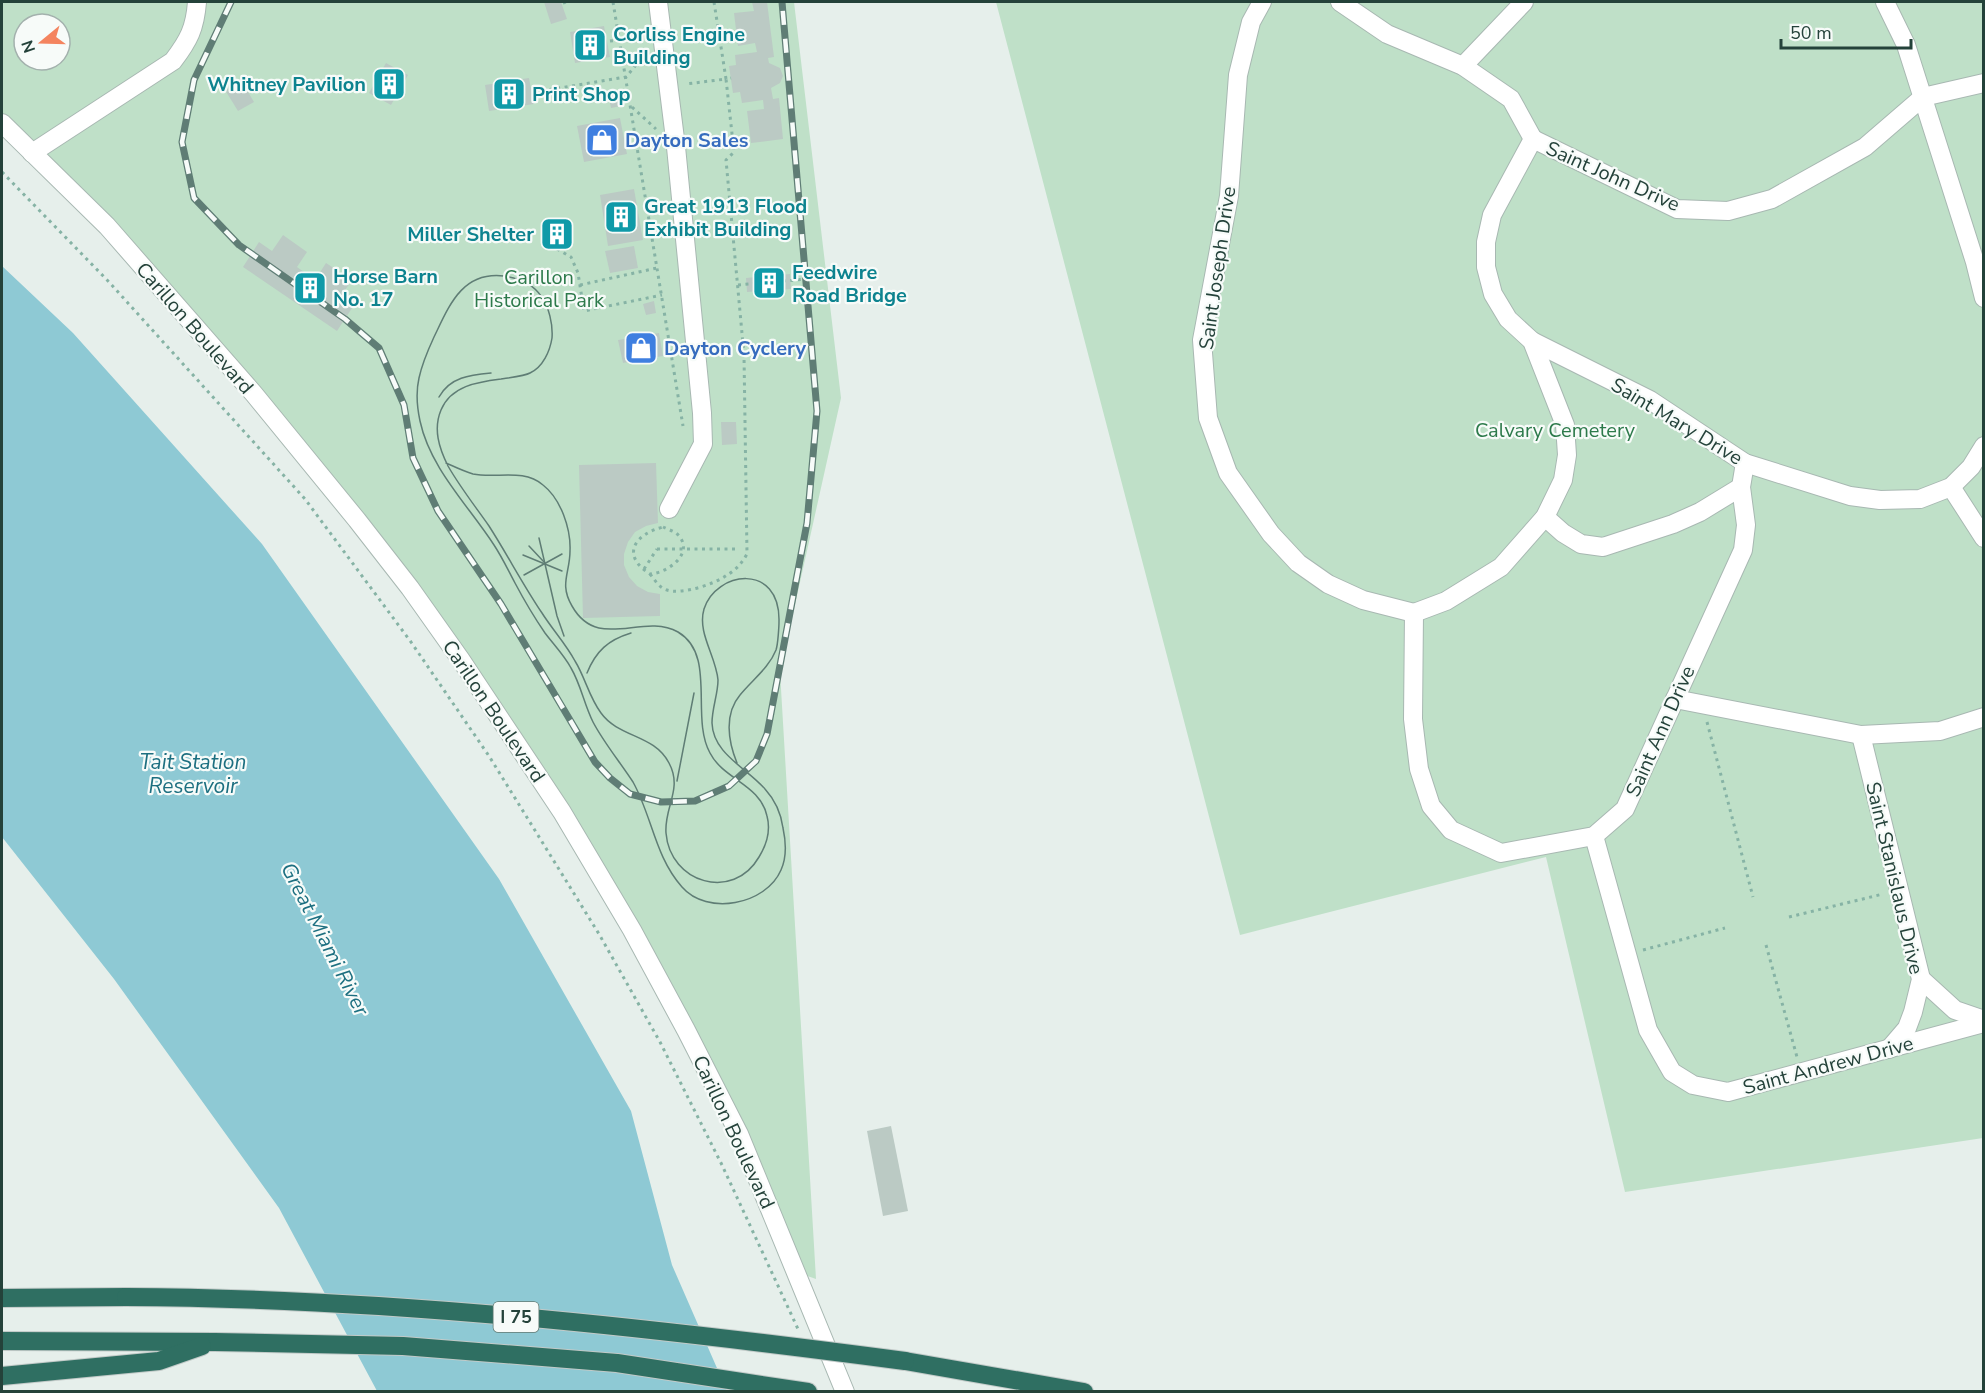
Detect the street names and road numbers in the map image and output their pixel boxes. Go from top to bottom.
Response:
street label: Saint John Drive [1542,135,1684,218]
street label: Saint Joseph Drive [1193,185,1242,351]
street label: Carillon Boulevard [130,257,259,400]
street label: Saint Mary Drive [1606,371,1748,471]
street label: Carillon Boulevard [436,635,551,788]
street label: Saint Ann Drive [1619,661,1701,801]
street label: Saint Stanislaus Drive [1859,779,1930,977]
street label: Saint Andrew Drive [1740,1030,1916,1101]
street label: Carillon Boulevard [686,1051,781,1213]
road number: I 75 [494,1302,538,1332]

